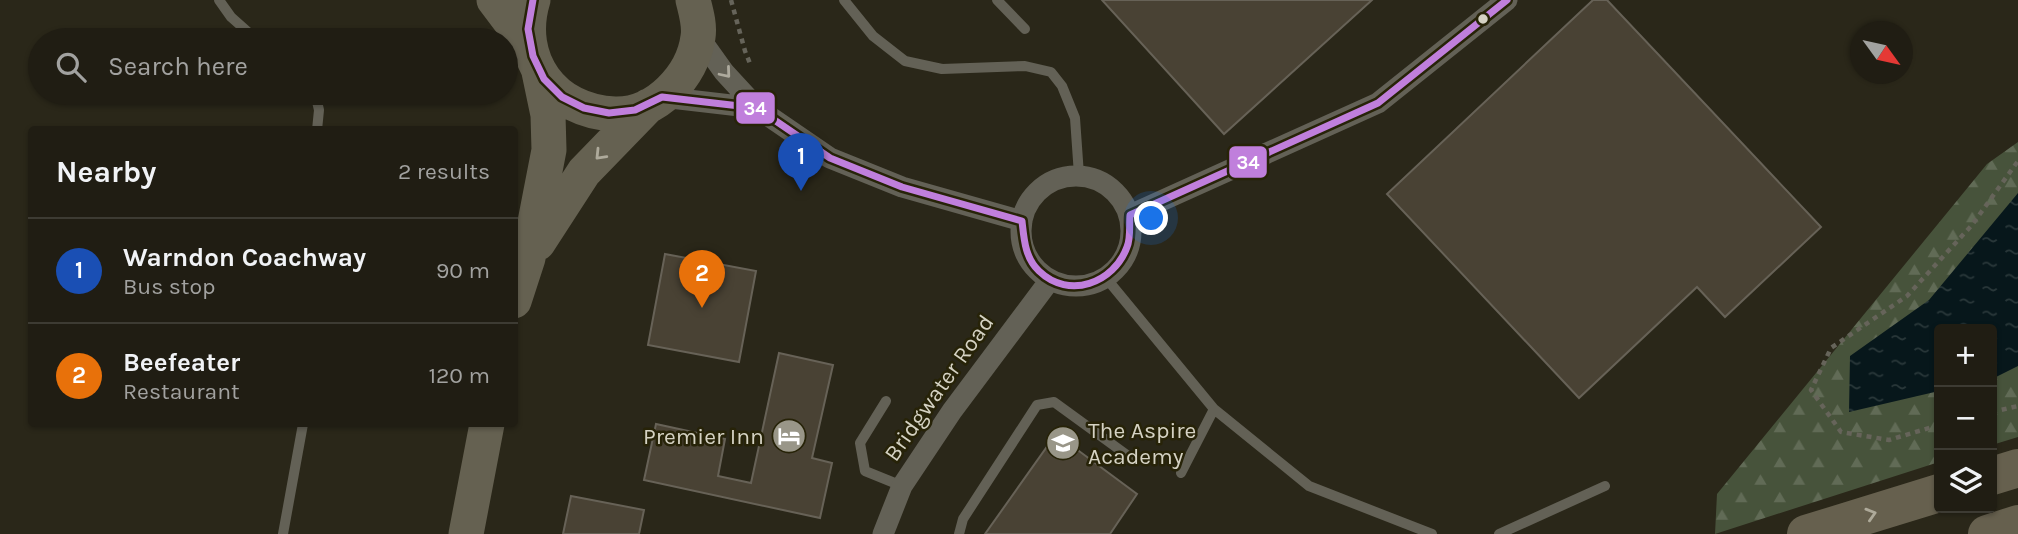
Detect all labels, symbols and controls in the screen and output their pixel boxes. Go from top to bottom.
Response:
unlabelled marker [1476,12,1490,26]
north arrow [1850,21,1913,84]
search box [28,28,518,105]
icon: search [52,48,90,86]
text: Search here [108,51,248,82]
one-way arrow [718,65,730,78]
line badge: 34 [735,91,776,125]
text: 34 [743,98,767,120]
pin: 1 [778,133,824,191]
line badge: 34 [1228,145,1268,179]
one-way arrow [596,147,609,160]
text: 34 [1236,152,1260,174]
text: Nearby [56,154,156,190]
text: 2 results [398,158,490,185]
your location [1134,201,1168,235]
text: Warndon Coachway [123,242,366,273]
pin: 2 [679,250,725,308]
text: 1 [75,257,83,284]
text: 90 m [436,257,490,284]
text: Bus stop [123,273,216,300]
street label: Bridgwater Road [878,310,1000,466]
map controls [1934,324,1997,513]
button: + [1934,324,1997,387]
text: Beefeater [123,347,240,378]
text: 2 [72,362,86,389]
text: 120 m [428,362,490,389]
text: Restaurant [123,378,240,405]
button: − [1934,387,1997,450]
hotel icon: Premier Inn [770,417,808,455]
place label: The Aspire Academy [1088,417,1196,470]
place label: Premier Inn [643,423,764,450]
school or university icon: The Aspire Academy [1044,424,1082,462]
button: layers [1934,450,1997,513]
one-way arrow [1865,507,1877,522]

